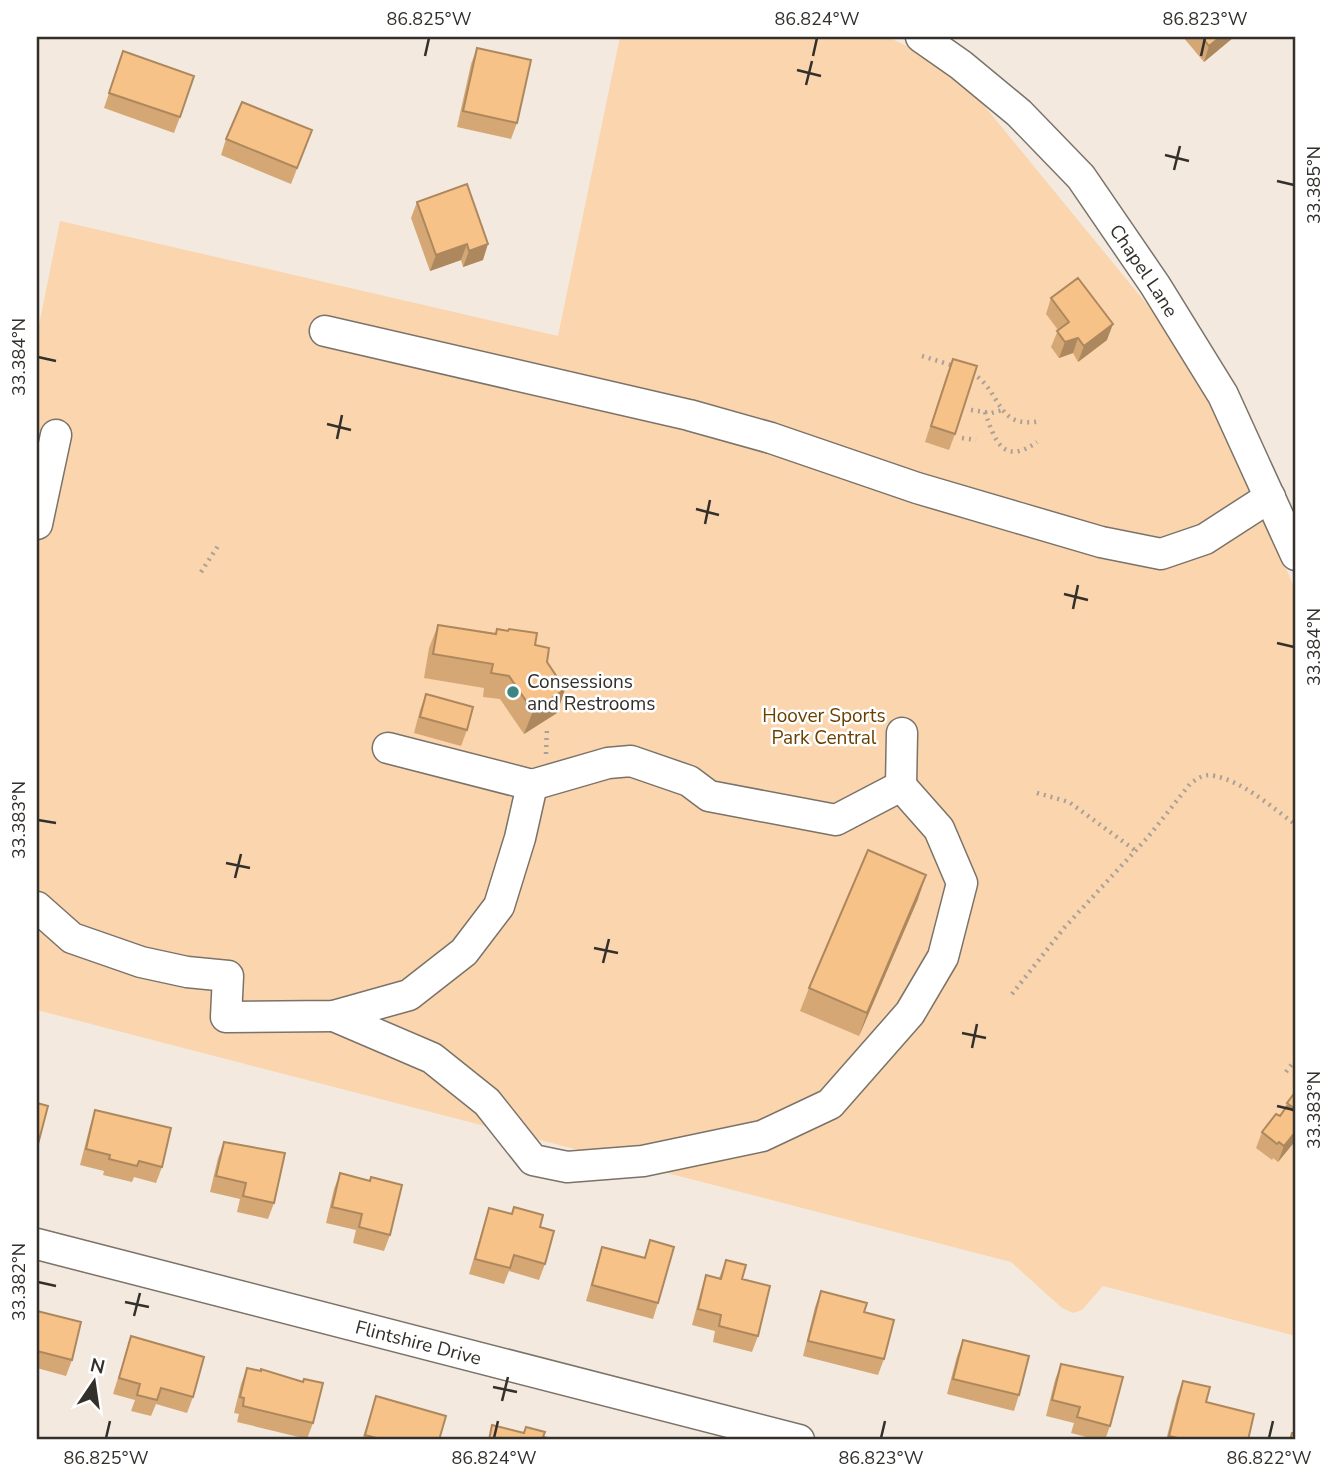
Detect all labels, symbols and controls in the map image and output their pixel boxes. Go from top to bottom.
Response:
text: 86.825°W [387,7,472,31]
text: 86.824°W [775,7,860,31]
text: 86.823°W [1163,7,1248,31]
text: 33.385°N [1302,146,1326,224]
street label: Chapel Lane [1103,219,1184,322]
text: 33.384°N [7,318,31,396]
text: 33.384°N [1302,608,1326,686]
place label: Consessions and Restrooms [527,669,655,717]
marker: Consessions and Restrooms [505,684,521,700]
park label: Hoover Sports Park Central [762,703,886,751]
text: 33.383°N [7,781,31,859]
text: 33.383°N [1302,1071,1326,1149]
text: 33.382°N [7,1243,31,1321]
street label: Flintshire Drive [353,1314,484,1372]
north arrow [60,1348,130,1418]
text: N [88,1352,107,1381]
text: 86.825°W [64,1446,149,1470]
text: 86.824°W [452,1446,537,1470]
text: 86.823°W [839,1446,924,1470]
text: 86.822°W [1227,1446,1312,1470]

